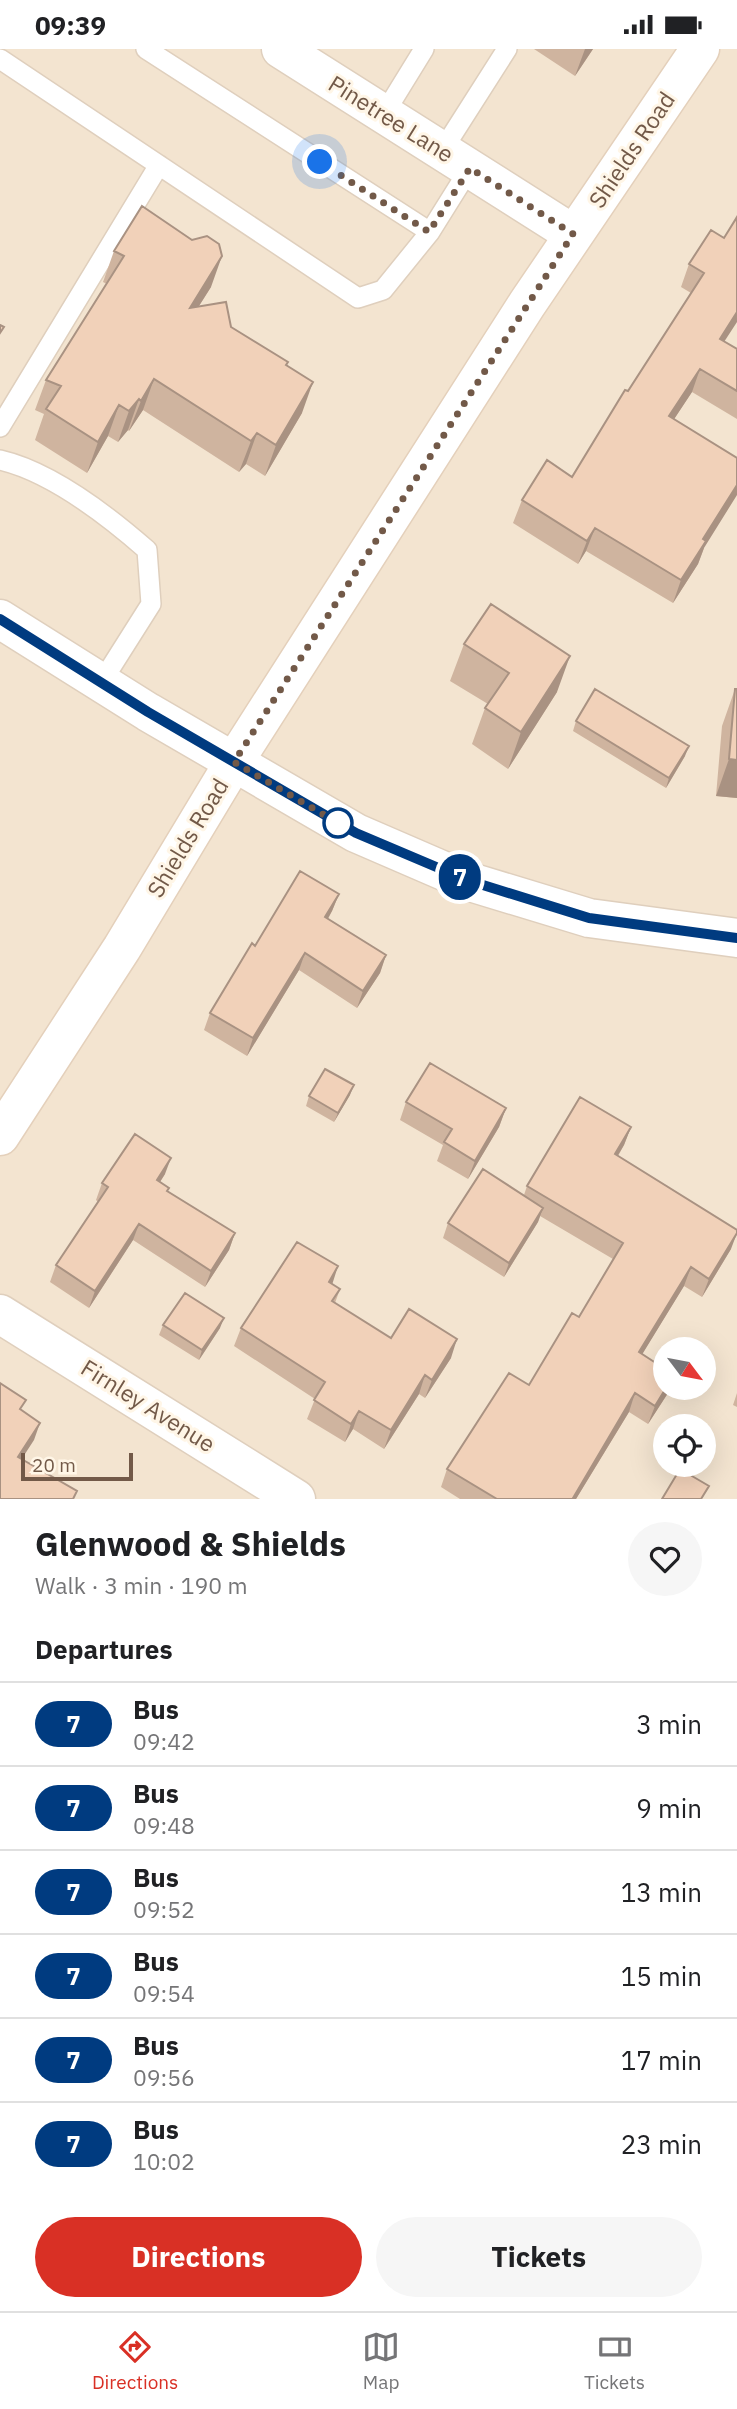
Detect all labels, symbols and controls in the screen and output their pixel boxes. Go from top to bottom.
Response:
text: 09:39 [35,8,106,42]
street label: Pinetree Lane [323,68,460,168]
street label: Shields Road [581,86,681,213]
your location [302,144,337,179]
street label: Shields Road [140,772,234,903]
unlabelled marker [323,808,353,838]
line badge: 7 [437,854,483,900]
text: 7 [453,861,467,893]
north arrow [653,1337,716,1400]
map controls [653,1337,716,1477]
street label: Firnley Avenue [76,1352,221,1458]
button: locate [653,1414,716,1477]
scale bar [21,1450,133,1482]
text: 20 m [32,1453,76,1477]
text: Glenwood & Shields [35,1522,346,1565]
button: heart [628,1522,702,1596]
text: Walk · 3 min · 190 m [35,1570,248,1600]
text: Departures [35,1632,173,1666]
text: Bus [133,1692,179,1726]
text: 3 min [636,1707,702,1741]
text: 7 [66,1708,81,1740]
text: 09:42 [133,1726,195,1756]
text: Bus [133,1776,179,1810]
text: 9 min [636,1791,702,1825]
text: 7 [66,1792,81,1824]
text: 09:48 [133,1810,195,1840]
text: Bus [133,1860,179,1894]
text: 13 min [621,1875,702,1909]
text: 7 [66,1876,81,1908]
text: 09:52 [133,1894,195,1924]
text: Bus [133,1944,179,1978]
text: 15 min [621,1959,702,1993]
text: 7 [66,1960,81,1992]
text: 09:54 [133,1978,195,2008]
text: Bus [133,2028,179,2062]
text: 17 min [621,2043,702,2077]
text: 7 [66,2044,81,2076]
text: 09:56 [133,2062,195,2092]
text: Bus [133,2112,179,2146]
text: 23 min [621,2127,702,2161]
text: 7 [66,2128,81,2160]
text: 10:02 [133,2146,195,2176]
button: Directions [35,2217,362,2297]
button: Tickets [376,2217,702,2297]
tab: Directions [92,2328,178,2394]
tab: Map [362,2328,400,2394]
tab: Tickets [584,2328,645,2394]

